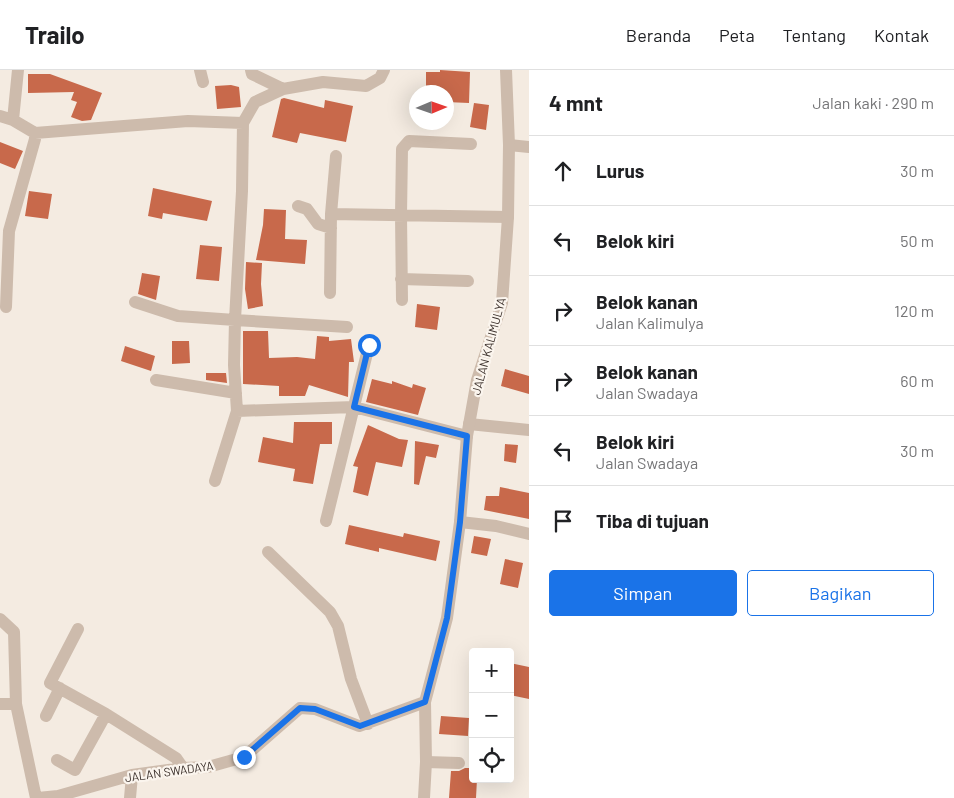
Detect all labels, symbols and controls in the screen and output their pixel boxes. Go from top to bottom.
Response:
text: Trailo [25,20,85,49]
text: Beranda [626,24,691,46]
text: Peta [719,24,755,46]
text: Tentang [783,24,846,46]
text: Kontak [874,24,929,46]
north arrow [409,85,454,130]
text: 4 mnt [549,90,603,115]
text: Jalan kaki · 290 m [813,93,934,112]
icon: ahead [549,157,577,185]
text: Lurus [596,159,644,182]
text: 30 m [900,161,934,180]
icon: left [549,227,577,255]
text: Belok kiri [596,229,674,252]
text: 50 m [900,231,934,250]
text: Belok kanan [596,290,698,313]
street label: JALAN KALIMULYA [468,296,508,396]
icon: right [549,297,577,325]
text: 120 m [894,301,934,320]
text: Jalan Kalimulya [596,313,704,332]
route start [358,334,381,357]
text: Belok kanan [596,360,698,383]
icon: right [549,367,577,395]
text: 60 m [900,371,934,390]
text: Jalan Swadaya [596,383,698,402]
text: Belok kiri [596,430,674,453]
icon: left [549,437,577,465]
text: 30 m [900,441,934,460]
text: Jalan Swadaya [596,453,698,472]
icon: arrive [549,507,577,535]
text: Tiba di tujuan [596,509,709,532]
button: Simpan [549,570,737,616]
button: Bagikan [747,570,934,616]
map controls [469,648,514,783]
button: + [469,648,514,693]
button: − [469,693,514,738]
button: locate [469,738,514,783]
route end [233,746,256,769]
street label: JALAN SWADAYA [124,758,214,784]

